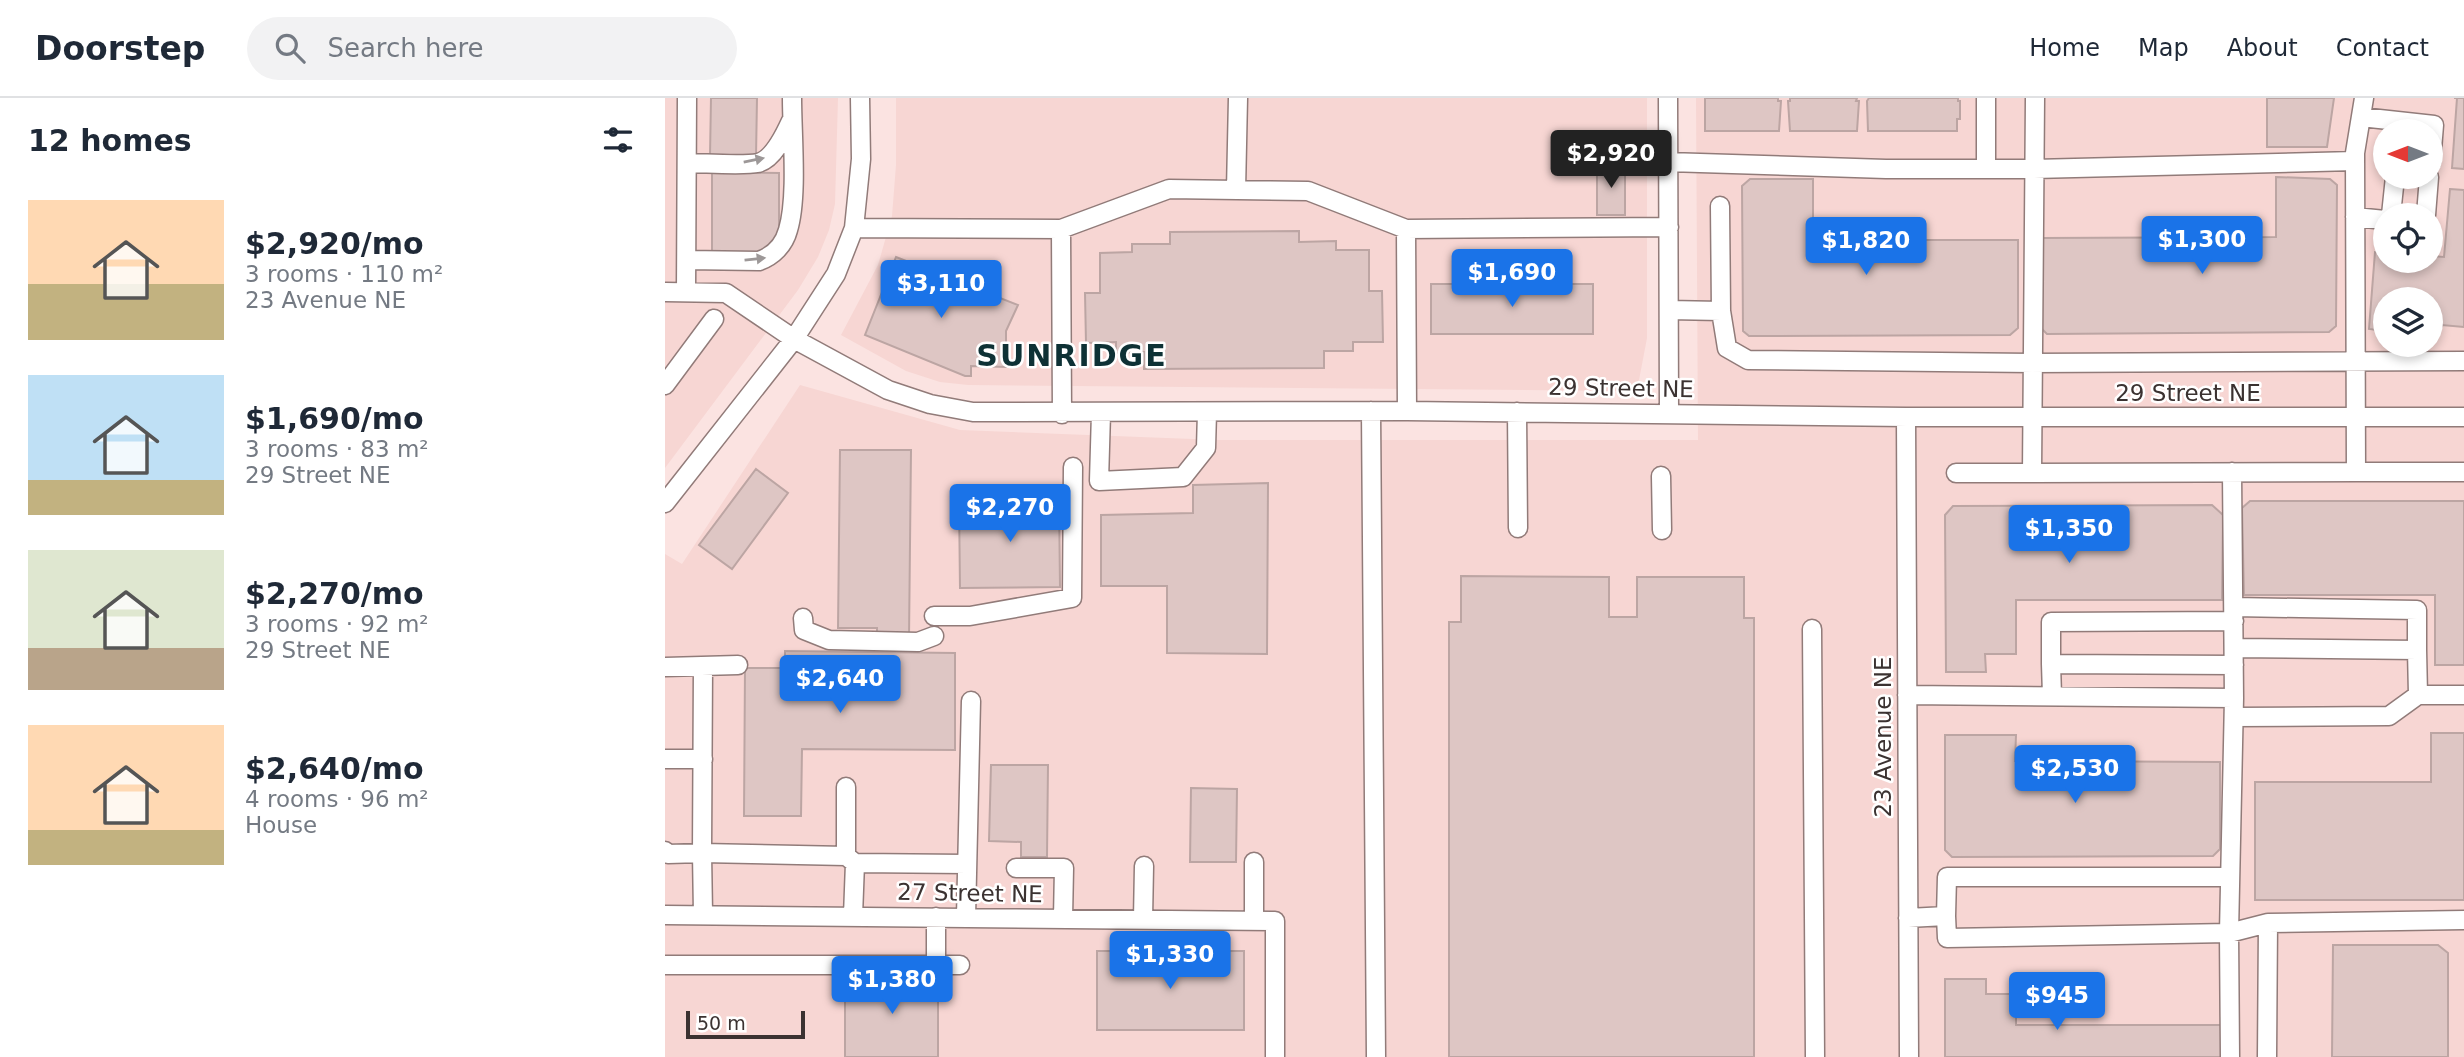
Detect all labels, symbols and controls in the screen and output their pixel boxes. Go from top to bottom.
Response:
search box [247,17,737,80]
text: Doorstep [35,29,205,68]
icon: search [271,29,309,67]
text: Search here [327,33,484,63]
text: Home [2029,34,2100,62]
text: Map [2138,34,2189,62]
text: About [2227,34,2298,62]
text: Contact [2336,34,2429,62]
north arrow [2373,119,2443,189]
map controls [2373,119,2443,357]
icon: filters [599,121,637,159]
text: 12 homes [28,123,192,158]
pin: $2,920 [1554,130,1668,190]
text: $2,920 [1567,140,1655,166]
one-way arrow [744,155,766,166]
button: locate [2373,203,2443,273]
pin: $1,300 [2145,216,2259,276]
pin: $1,820 [1809,218,1923,277]
text: $2,920/mo [245,226,424,261]
text: $1,300 [2158,226,2246,252]
text: $1,820 [1822,227,1910,253]
icon: home [84,228,168,312]
pin: $1,690 [1455,250,1569,309]
one-way arrow [744,254,766,265]
text: $1,690 [1468,259,1556,285]
pin: $3,110 [884,260,998,320]
text: 3 rooms · 110 m² [245,261,443,287]
text: $3,110 [897,270,985,296]
text: 23 Avenue NE [245,287,406,313]
button: layers [2373,287,2443,357]
district label: SUNRIDGE [976,338,1168,373]
street label: 29 Street NE [1548,374,1694,402]
street label: 29 Street NE [2115,380,2261,406]
text: $1,690/mo [245,401,424,436]
icon: home [84,403,168,487]
text: 3 rooms · 83 m² [245,436,429,462]
text: 29 Street NE [245,462,391,488]
pin: $2,270 [953,484,1067,544]
text: $2,270 [966,494,1054,520]
pin: $1,350 [2012,505,2126,565]
text: $1,350 [2025,515,2113,541]
text: $2,270/mo [245,576,424,611]
icon: home [84,578,168,662]
text: 3 rooms · 92 m² [245,611,429,637]
text: 29 Street NE [245,637,391,663]
pin: $2,640 [783,656,897,715]
street label: 23 Avenue NE [1870,656,1896,818]
text: $2,640 [796,665,884,691]
pin: $2,530 [2018,746,2132,805]
text: $2,640/mo [245,751,424,786]
icon: home [84,753,168,837]
text: $2,530 [2031,755,2119,781]
text: 4 rooms · 96 m² [245,786,429,812]
text: House [245,812,317,838]
street label: 27 Street NE [897,879,1043,907]
pin: $1,330 [1113,932,1227,991]
text: $1,330 [1126,941,1214,967]
pin: $1,380 [835,956,949,1016]
text: $1,380 [848,966,936,992]
pin: $945 [2016,972,2098,1032]
text: $945 [2025,982,2089,1008]
scale bar [686,1008,805,1040]
text: 50 m [697,1012,746,1034]

